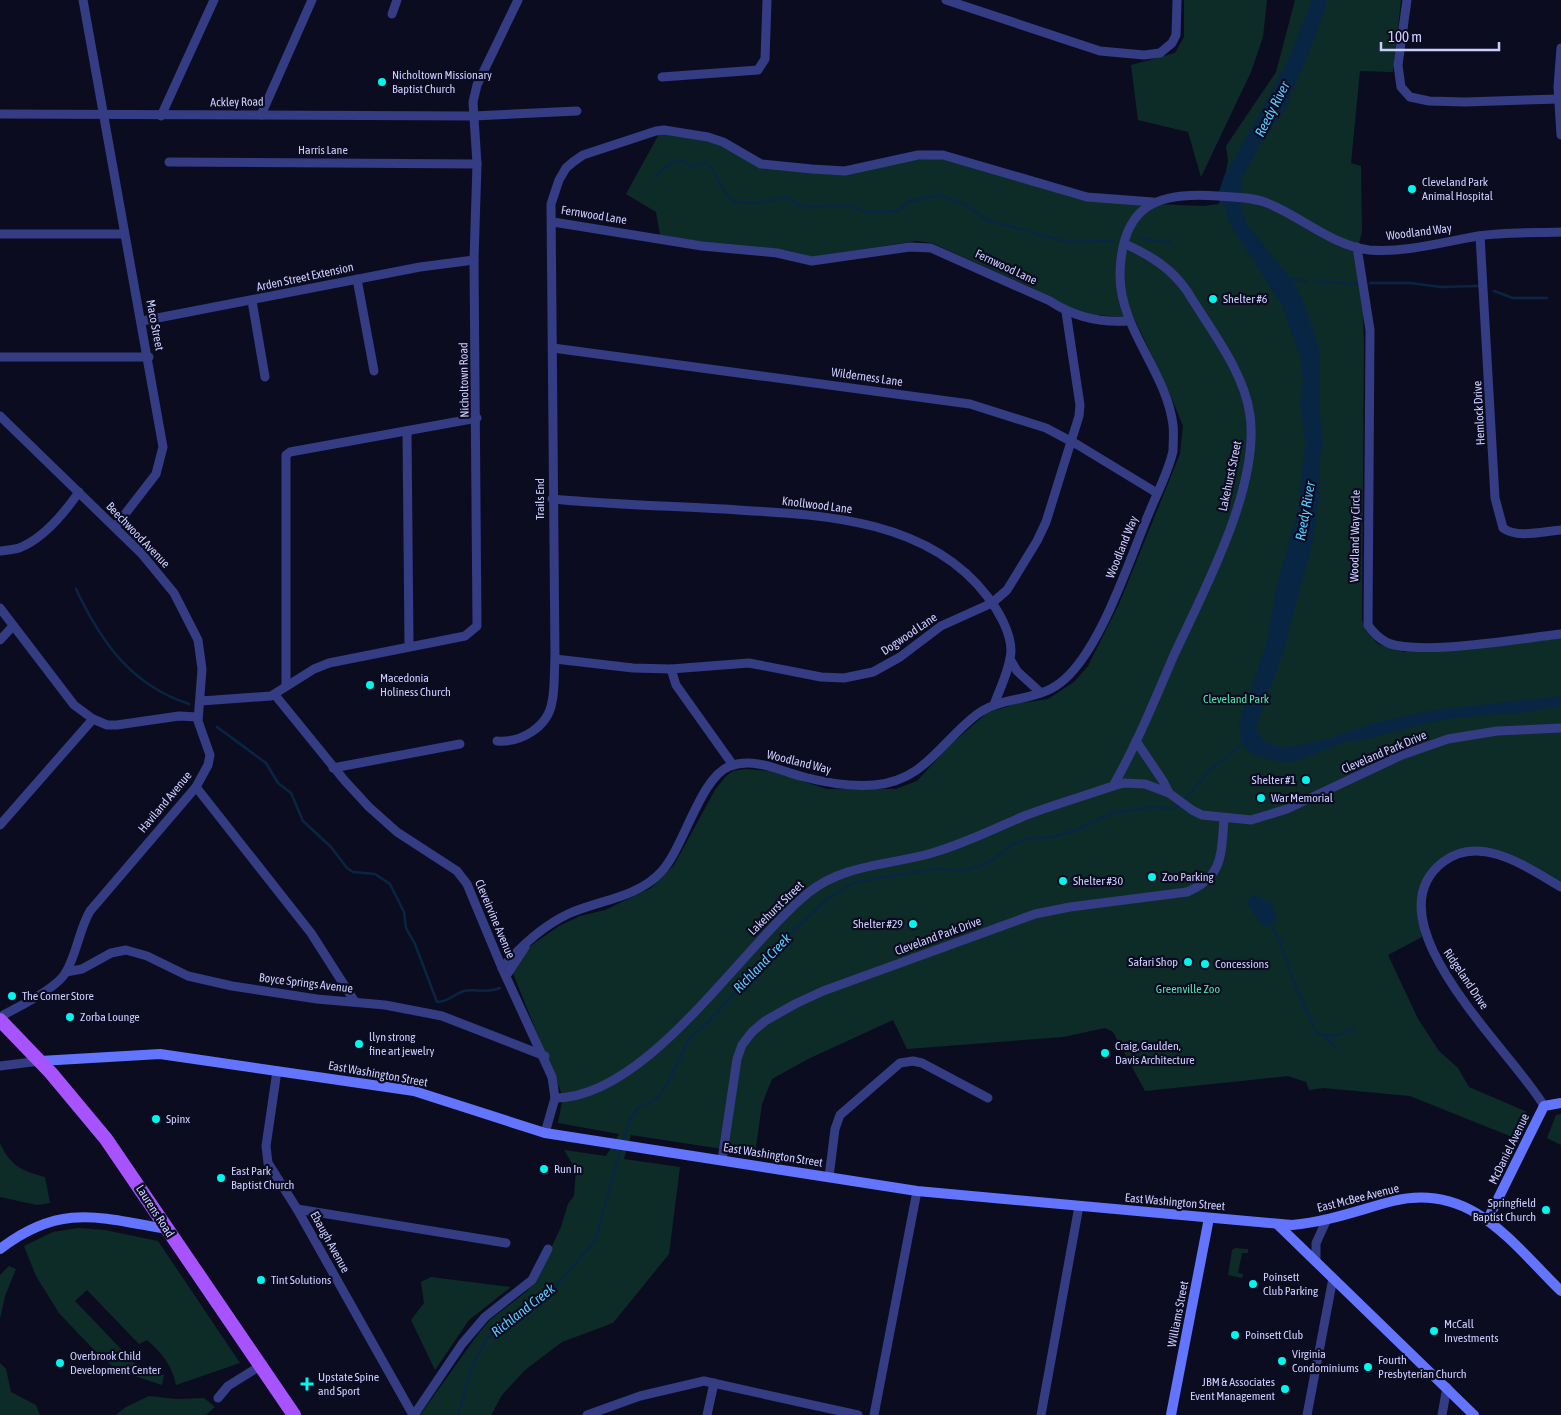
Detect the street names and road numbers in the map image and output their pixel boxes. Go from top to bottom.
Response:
street label: Ackley Road [210,95,264,109]
street label: Harris Lane [298,143,348,157]
street label: Fernwood Lane [560,203,628,227]
street label: Woodland Way [1385,221,1453,243]
street label: Fernwood Lane [973,247,1039,287]
street label: Arden Street Extension [255,260,355,294]
street label: Maco Street [143,298,167,352]
street label: Nicholtown Road [456,342,472,418]
street label: Wilderness Lane [830,365,904,389]
street label: Hemlock Drive [1470,380,1488,446]
street label: Lakehurst Street [1216,439,1244,512]
street label: Trails End [533,478,547,520]
street label: Woodland Way Circle [1347,490,1363,582]
street label: Knollwood Lane [781,494,853,516]
street label: Beechwood Avenue [103,499,173,571]
street label: Woodland Way [1103,514,1141,580]
street label: Dogwood Lane [878,610,940,658]
street label: Cleveland Park Drive [1339,728,1429,776]
street label: Woodland Way [765,747,833,777]
street label: Haviland Avenue [135,769,195,835]
street label: Cleveirvine Avenue [472,878,518,960]
street label: Lakehurst Street [745,878,807,938]
street label: Cleveland Park Drive [893,914,983,958]
street label: Ridgeland Drive [1441,946,1491,1012]
street label: Boyce Springs Avenue [258,970,354,996]
street label: East Washington Street [327,1058,429,1090]
street label: McDaniel Avenue [1486,1111,1532,1187]
street label: East Washington Street [722,1140,824,1170]
street label: East McBee Avenue [1316,1181,1400,1215]
street label: Laurens Road [133,1182,177,1240]
street label: East Washington Street [1124,1191,1226,1213]
street label: Ebaugh Avenue [307,1209,353,1275]
street label: Williams Street [1165,1279,1191,1348]

